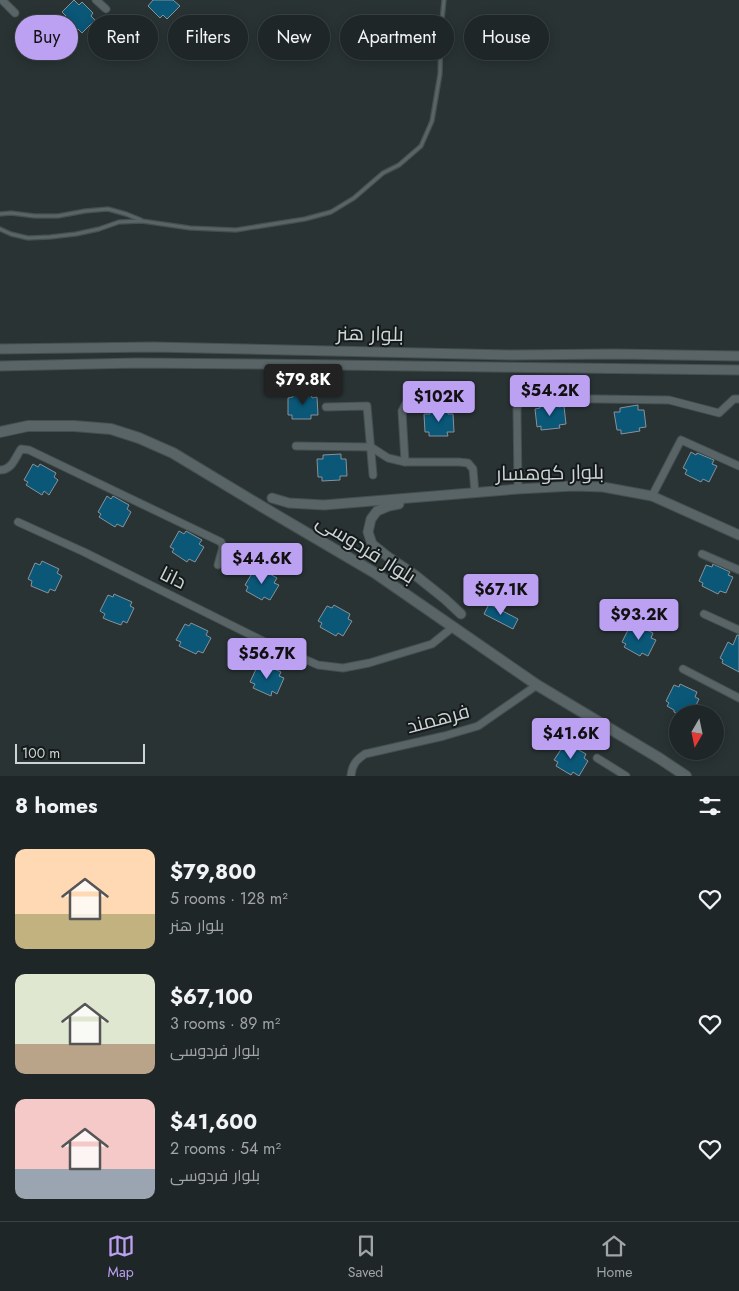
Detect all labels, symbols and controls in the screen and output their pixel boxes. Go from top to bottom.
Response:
chip: Buy [15,15,78,60]
chip: Rent [88,15,158,60]
chip: Filters [168,15,248,60]
chip: New [258,15,330,60]
chip: Apartment [340,15,454,60]
chip: House [464,15,549,60]
street label: بلوار هنر [335,319,404,349]
pin: $79.8K [262,364,344,406]
text: $79.8K [275,368,331,391]
pin: $54.2K [509,374,591,417]
text: $54.2K [521,379,579,402]
pin: $102K [404,380,474,423]
text: $102K [414,385,464,408]
street label: بلوار کوهسار [495,458,604,488]
street label: بلوار فردوسی [311,507,421,591]
pin: $44.6K [221,542,303,585]
text: $44.6K [232,547,292,570]
street label: دانا [155,559,191,597]
pin: $67.1K [460,574,542,616]
text: $67.1K [474,578,528,601]
pin: $93.2K [598,598,680,641]
text: $93.2K [610,603,668,626]
pin: $56.7K [226,638,308,680]
text: $56.7K [239,642,295,665]
street label: فرهمند [403,697,473,741]
north arrow [669,705,724,760]
map controls [669,705,724,760]
pin: $41.6K [530,718,612,760]
text: $41.6K [543,722,599,745]
scale bar [15,741,145,764]
text: 100 m [22,743,60,763]
text: 8 homes [15,791,98,821]
icon: filters [696,792,724,820]
text: $79,800 [170,857,256,887]
icon: home [55,869,115,929]
icon: heart [696,885,724,913]
text: 5 rooms · 128 m² [170,887,288,910]
text: بلوار هنر [170,914,224,937]
text: $67,100 [170,982,253,1012]
icon: home [55,994,115,1054]
icon: heart [696,1010,724,1038]
text: 3 rooms · 89 m² [170,1012,280,1035]
text: بلوار فردوسی [170,1039,260,1062]
text: $41,600 [170,1107,257,1137]
icon: home [55,1119,115,1179]
icon: heart [696,1135,724,1163]
text: 2 rooms · 54 m² [170,1137,281,1160]
text: بلوار فردوسی [170,1164,260,1187]
tab: Map [107,1232,135,1282]
tab: Saved [348,1232,383,1282]
tab: Home [597,1232,632,1282]

